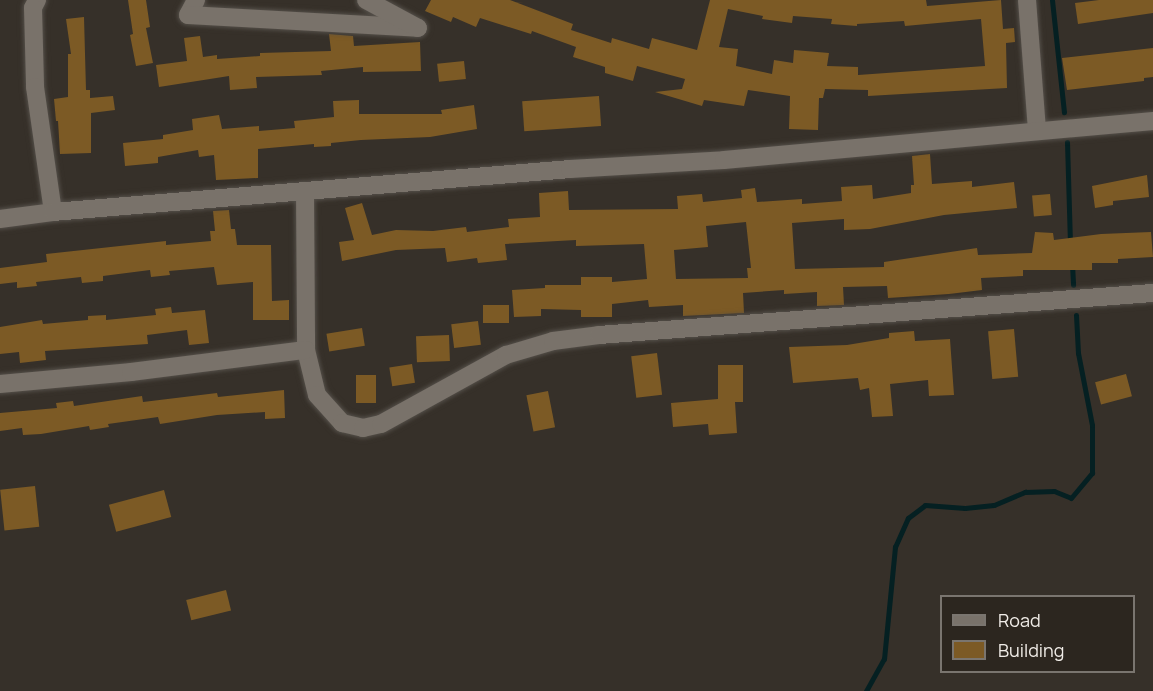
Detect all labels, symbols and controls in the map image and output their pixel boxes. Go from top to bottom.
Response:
legend [940,595,1135,673]
text: Road [998,608,1041,632]
text: Building [998,638,1064,662]

